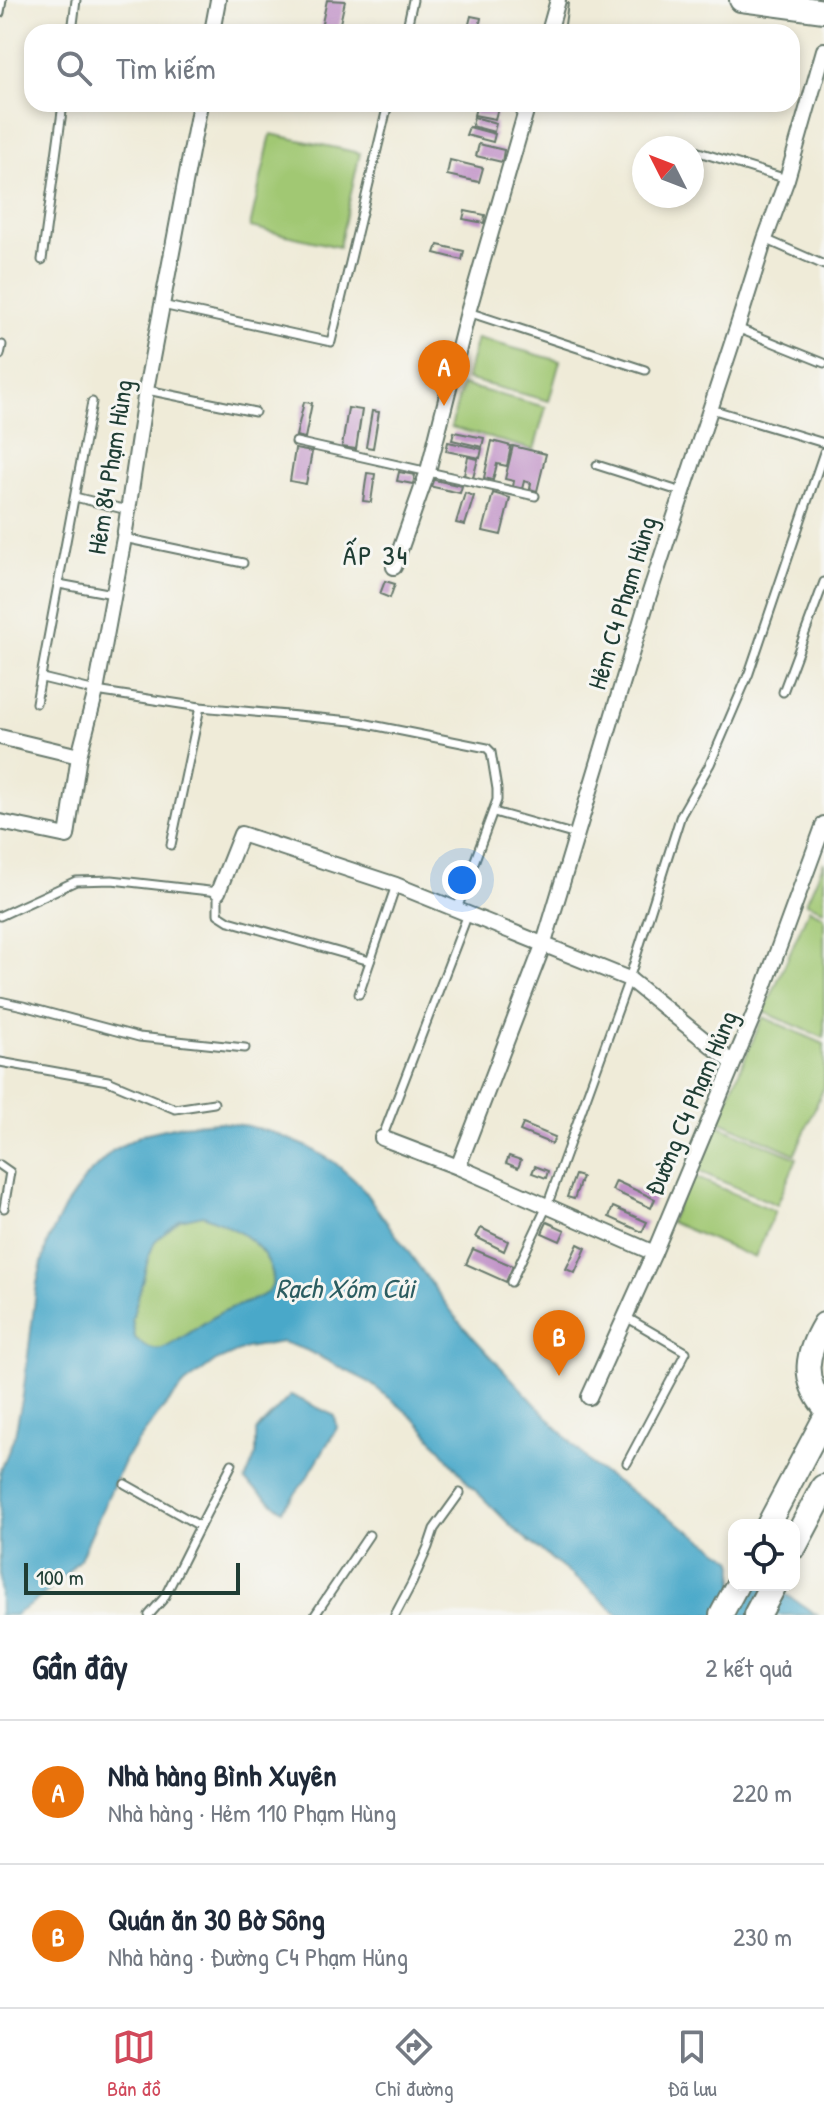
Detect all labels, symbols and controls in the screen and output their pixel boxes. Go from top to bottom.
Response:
search box [24,24,800,112]
icon: search [52,46,96,90]
text: Tìm kiếm [116,48,216,88]
north arrow [632,136,704,208]
pin: A [418,340,470,406]
street label: Hẻm 84 Phạm Hùng [78,377,141,557]
street label: Hẻm C4 Phạm Hùng [579,512,664,694]
district label: ẤP 34 [343,536,409,574]
your location [442,860,482,900]
street label: Đường C4 Phạm Hủng [636,1005,745,1201]
water label: Rạch Xóm Củi [275,1269,417,1307]
pin: B [533,1310,585,1376]
map controls [728,1519,800,1591]
button: locate [728,1519,800,1591]
scale bar [24,1559,240,1595]
text: 100 m [36,1562,84,1592]
text: Gần đây [32,1644,128,1690]
text: 2 kết quả [705,1650,792,1685]
text: Nhà hàng Bình Xuyên [108,1755,337,1795]
text: A [52,1775,64,1810]
text: 220 m [732,1775,792,1810]
text: Nhà hàng · Hẻm 110 Phạm Hùng [108,1795,396,1830]
text: Quán ăn 30 Bờ Sông [108,1899,325,1939]
text: B [51,1919,65,1954]
text: 230 m [733,1919,792,1954]
text: Nhà hàng · Đường C4 Phạm Hủng [108,1939,408,1974]
tab: Bản đồ [107,2025,161,2103]
tab: Chỉ đường [375,2025,453,2103]
tab: Đã lưu [668,2025,717,2103]

